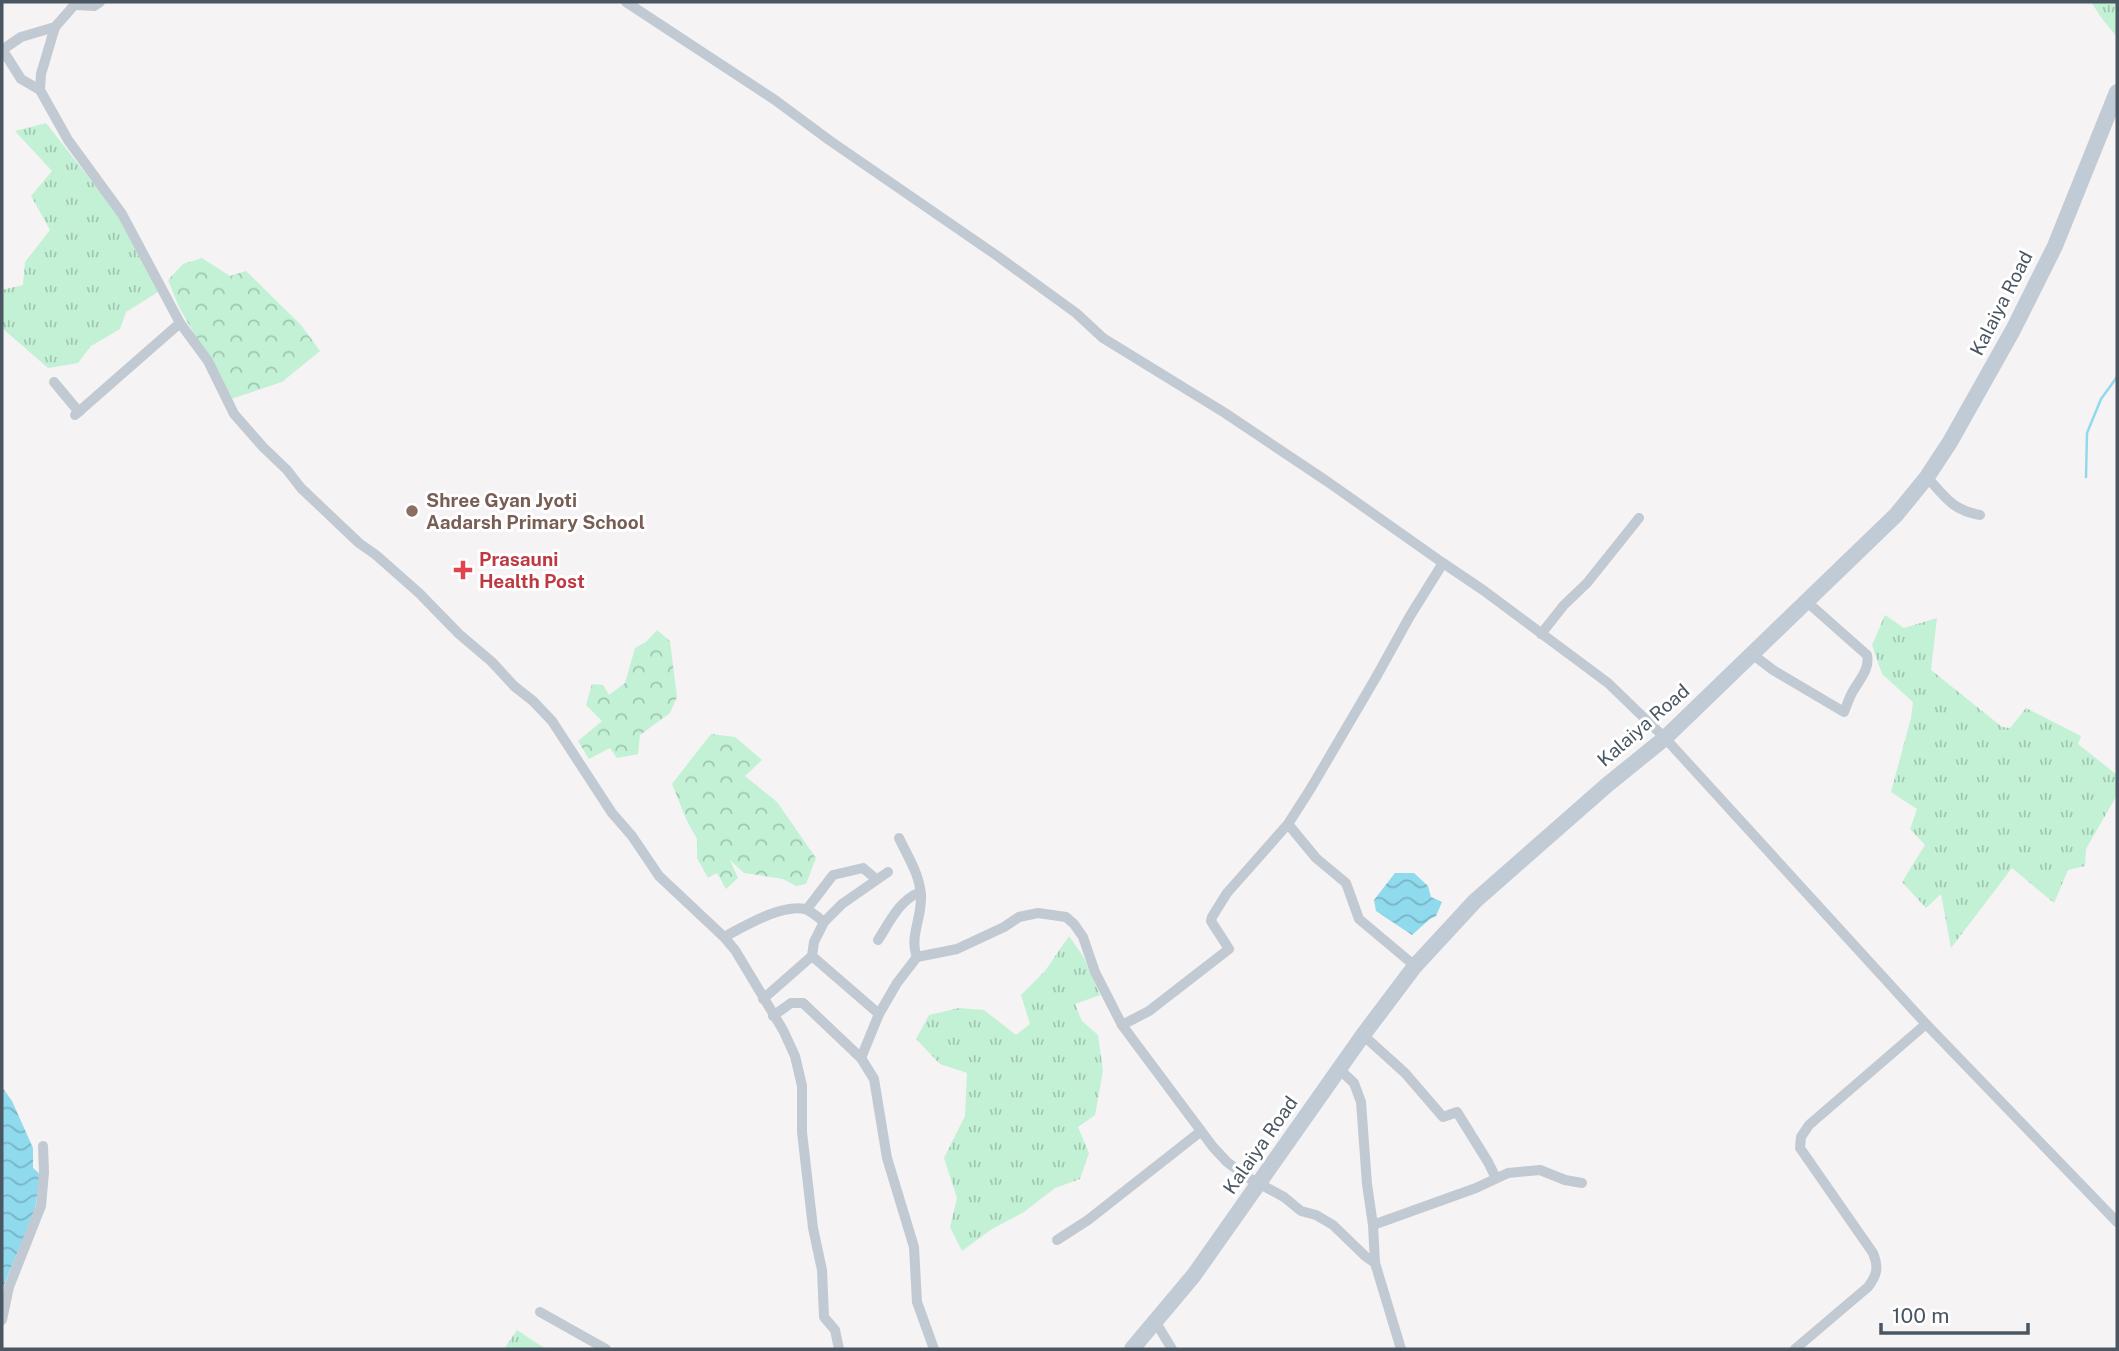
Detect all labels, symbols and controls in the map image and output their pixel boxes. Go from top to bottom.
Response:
street label: Kalaiya Road [1965,247,2037,359]
place label: Shree Gyan Jyoti Aadarsh Primary School [426,489,645,533]
marker: Shree Gyan Jyoti Aadarsh Primary School [404,503,420,519]
place label: Prasauni Health Post [479,548,585,592]
marker: Prasauni Health Post [453,560,473,580]
street label: Kalaiya Road [1593,679,1693,771]
street label: Kalaiya Road [1218,1092,1302,1198]
scale bar [1881,1292,2028,1336]
text: 100 m [1892,1303,1949,1328]

